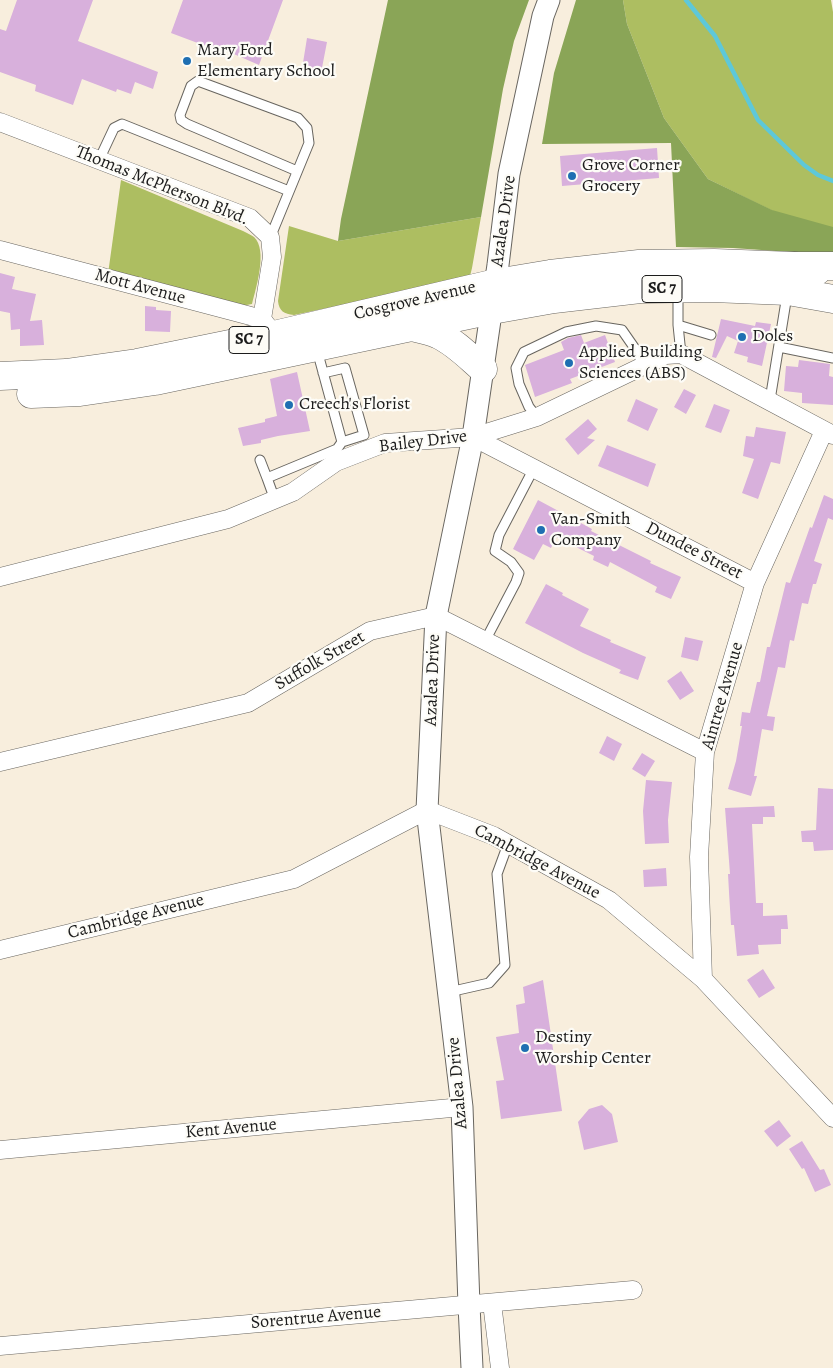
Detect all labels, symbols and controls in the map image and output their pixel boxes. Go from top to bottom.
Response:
place label: Mary Ford Elementary School [197,40,335,82]
marker: Mary Ford Elementary School [181,55,193,67]
street label: Thomas McPherson Blvd. [72,141,252,231]
place label: Grove Corner Grocery [582,155,680,198]
marker: Grove Corner Grocery [566,170,578,182]
street label: Azalea Drive [487,174,521,268]
street label: Mott Avenue [92,265,188,309]
street label: Cosgrove Avenue [352,276,478,326]
road number: SC 7 [642,276,682,302]
road number: SC 7 [229,326,269,354]
place label: Doles [752,326,793,348]
marker: Doles [736,331,748,343]
place label: Applied Building Sciences (ABS) [579,342,702,384]
marker: Applied Building Sciences (ABS) [563,357,575,369]
place label: Creech's Florist [299,394,410,416]
marker: Creech's Florist [283,399,295,411]
street label: Bailey Drive [378,426,468,458]
place label: Van-Smith Company [551,509,631,552]
street label: Dundee Street [642,517,746,585]
marker: Van-Smith Company [535,524,547,536]
street label: Suffolk Street [271,627,369,695]
street label: Azalea Drive [421,634,445,726]
street label: Aintree Avenue [697,640,749,752]
street label: Cambridge Avenue [470,820,604,904]
street label: Cambridge Avenue [66,890,206,944]
place label: Destiny Worship Center [535,1027,651,1070]
street label: Azalea Drive [443,1036,473,1130]
marker: Destiny Worship Center [519,1042,531,1054]
street label: Kent Avenue [184,1114,278,1144]
street label: Sorentrue Avenue [250,1302,382,1334]

